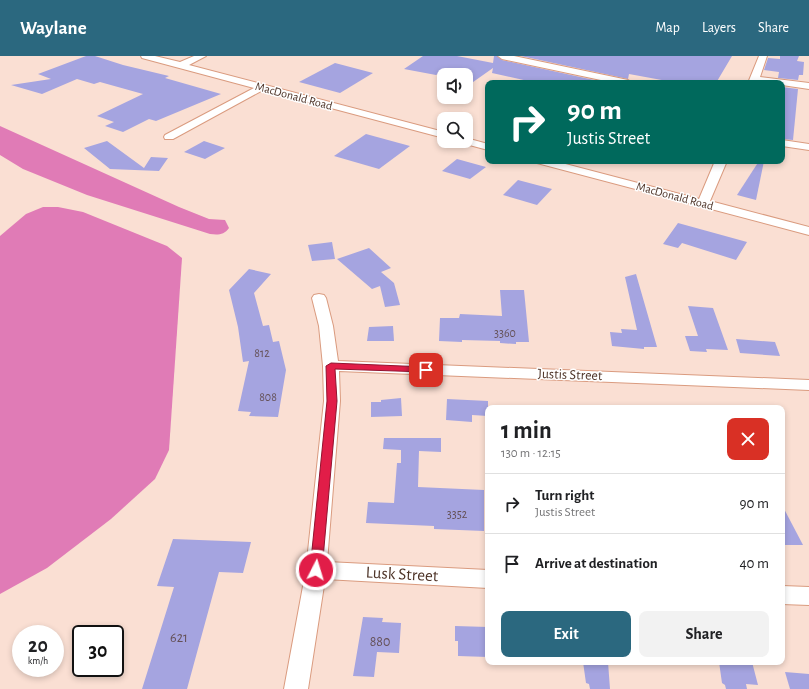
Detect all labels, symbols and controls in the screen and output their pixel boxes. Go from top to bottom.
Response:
text: Waylane [20,19,87,38]
text: Map [655,21,680,35]
text: Layers [702,21,736,35]
text: Share [758,21,789,35]
map controls [437,68,473,148]
button: sound [437,68,473,104]
street label: MacDonald Road [254,80,334,112]
icon: right [501,96,553,148]
text: 90 m [567,97,622,125]
button: search [437,112,473,148]
text: Justis Street [567,130,650,148]
street label: MacDonald Road [635,180,715,212]
house number: 3360 [494,327,516,339]
house number: 812 [254,347,270,359]
pin [409,353,443,387]
icon: arrive [415,359,437,381]
street label: Justis Street [537,367,603,383]
house number: 808 [259,391,277,403]
button: close [727,418,769,460]
text: 1 min [501,419,552,443]
text: 130 m · 12:15 [501,447,561,460]
text: Turn right [535,488,594,503]
icon: right [501,493,523,515]
text: 90 m [740,496,769,511]
text: Justis Street [535,506,595,519]
house number: 3352 [447,508,468,520]
position arrow [295,549,337,591]
icon: arrive [501,553,523,575]
text: Arrive at destination [535,556,658,571]
text: 40 m [739,556,769,571]
street label: Lusk Street [365,564,439,584]
button: Exit [501,611,631,657]
button: Share [639,611,769,657]
speed limit sign: 30 [72,625,124,677]
house number: 621 [170,631,188,645]
house number: 880 [370,635,390,649]
text: 20 [28,636,48,656]
text: km/h [28,656,48,666]

